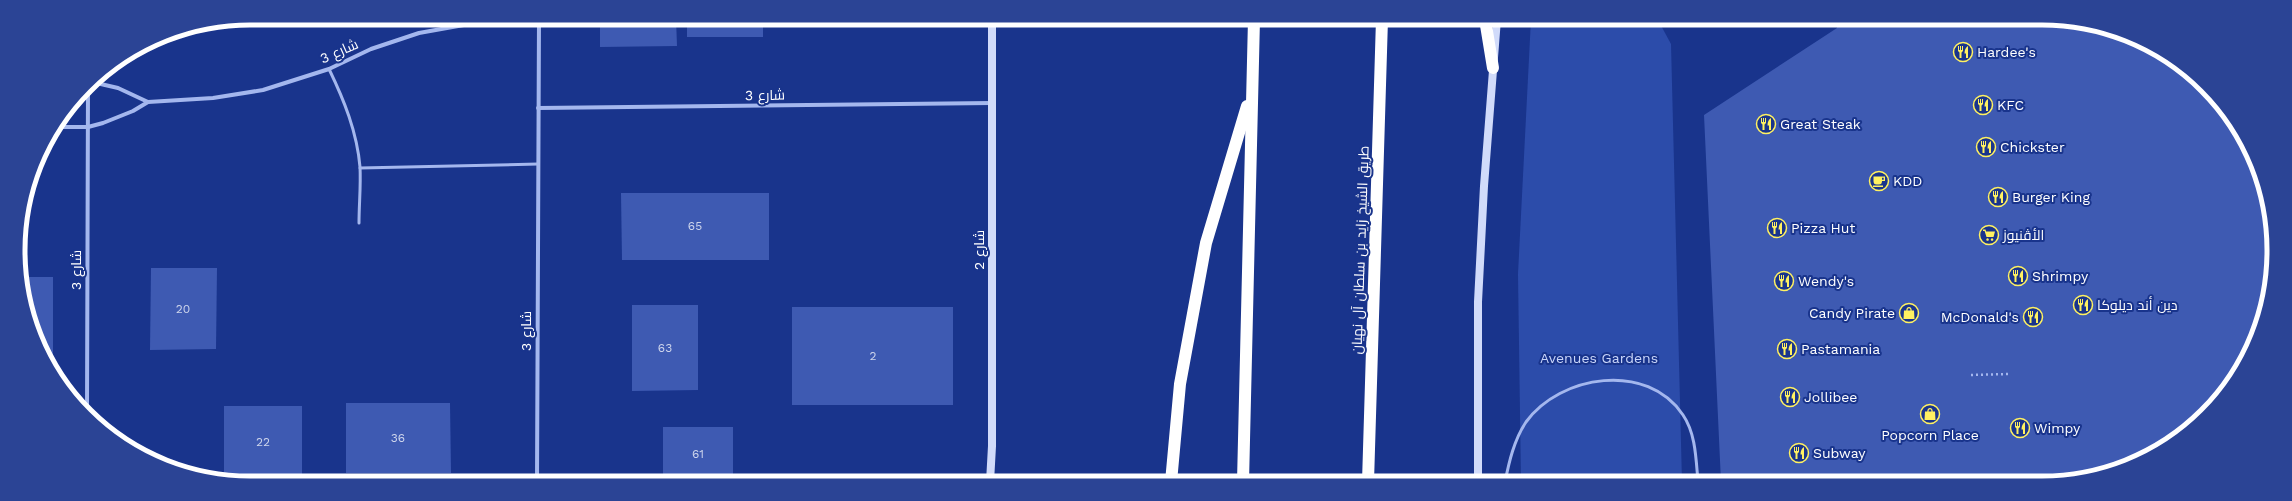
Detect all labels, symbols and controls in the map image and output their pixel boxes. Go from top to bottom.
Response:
street label: شارع 3 [317,36,361,67]
restaurant icon: Hardee's [1952,41,1974,63]
place label: Hardee's [1977,44,2036,60]
street label: شارع 3 [745,87,785,104]
restaurant icon: KFC [1972,94,1994,116]
place label: KFC [1997,97,2024,113]
restaurant icon: Great Steak [1755,113,1777,135]
place label: Great Steak [1780,116,1861,132]
restaurant icon: Chickster [1975,136,1997,158]
place label: Chickster [2000,139,2065,155]
street label: طريق الشيخ زايد بن سلطان آل نهيان [1348,145,1373,355]
cafe icon: KDD [1868,170,1890,192]
place label: KDD [1893,173,1922,189]
restaurant icon: Burger King [1987,186,2009,208]
place label: Burger King [2012,189,2090,205]
restaurant icon: Pizza Hut [1766,217,1788,239]
house number: 65 [688,219,702,233]
place label: Pizza Hut [1791,220,1855,236]
supermarket icon: الأڤنيوز [1978,224,2000,246]
place label: الأڤنيوز [2002,227,2044,243]
street label: شارع 2 [971,230,988,270]
street label: شارع 3 [68,250,85,290]
restaurant icon: Shrimpy [2007,265,2029,287]
place label: Shrimpy [2032,268,2089,284]
restaurant icon: Wendy's [1773,270,1795,292]
place label: Wendy's [1798,273,1854,289]
restaurant icon: دين أند ديلوكا [2072,294,2094,316]
place label: دين أند ديلوكا [2097,296,2178,313]
house number: 20 [176,302,190,316]
shop icon: Candy Pirate [1898,302,1920,324]
place label: Candy Pirate [1809,305,1895,321]
restaurant icon: McDonald's [2022,306,2044,328]
place label: McDonald's [1941,309,2019,325]
street label: شارع 3 [518,311,535,351]
restaurant icon: Pastamania [1776,338,1798,360]
house number: 63 [658,341,672,355]
place label: Pastamania [1801,341,1880,357]
house number: 2 [870,349,877,363]
park label: Avenues Gardens [1540,350,1658,366]
restaurant icon: Jollibee [1779,386,1801,408]
place label: Jollibee [1804,389,1857,405]
shop icon: Popcorn Place [1919,403,1941,425]
restaurant icon: Wimpy [2009,417,2031,439]
place label: Wimpy [2034,420,2081,436]
place label: Popcorn Place [1881,427,1979,443]
house number: 36 [391,431,405,445]
house number: 22 [256,435,270,449]
restaurant icon: Subway [1788,442,1810,464]
place label: Subway [1813,445,1866,461]
house number: 61 [692,447,704,461]

